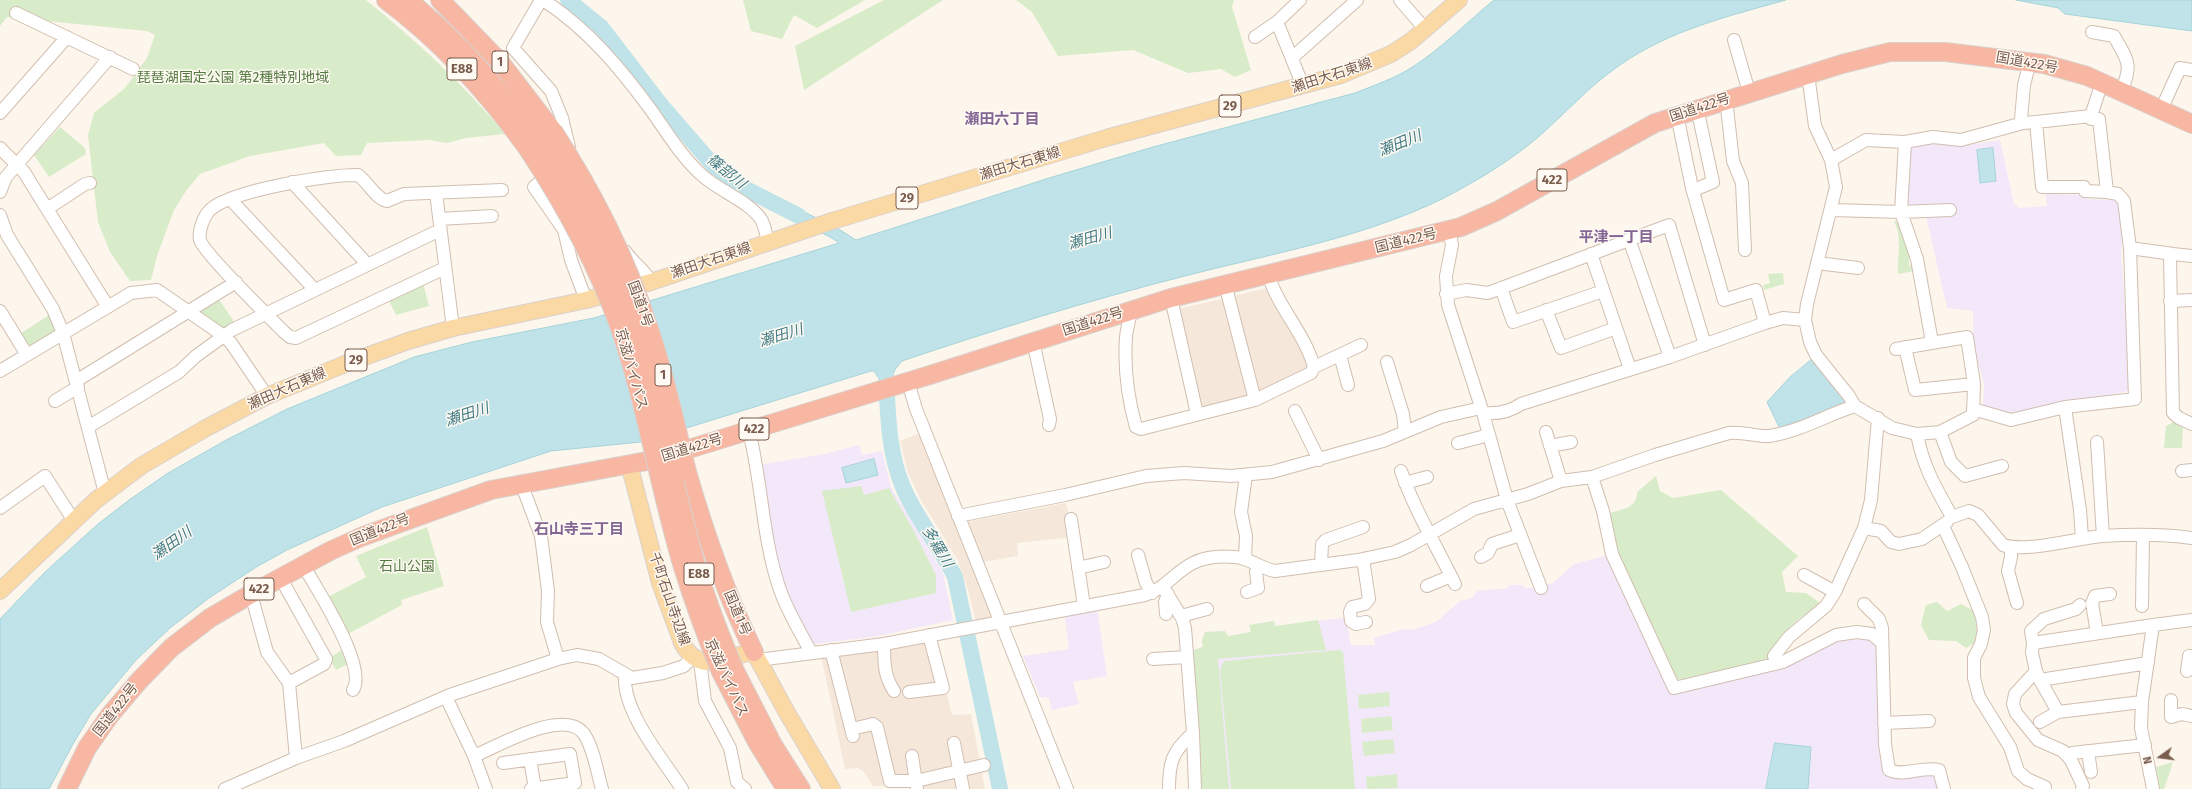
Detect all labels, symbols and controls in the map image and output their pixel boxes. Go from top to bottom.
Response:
street label: 国道422号 [1995,49,2059,77]
road number: 1 [492,51,508,73]
street label: 瀬田大石東線 [1289,55,1375,97]
road number: E88 [447,58,477,80]
park label: 琵琶湖国定公園 第2種特別地域 [137,70,329,86]
street label: 国道422号 [1667,90,1733,126]
road number: 29 [1219,95,1241,117]
district label: 瀬田六丁目 [965,111,1039,129]
water label: 瀬田川 [1376,127,1424,161]
street label: 瀬田大石東線 [977,144,1063,184]
water label: 篠部川 [703,151,749,193]
road number: 422 [1537,169,1567,191]
road number: 29 [896,187,918,209]
water label: 瀬田川 [1066,224,1114,254]
street label: 国道422号 [1373,225,1439,257]
district label: 平津一丁目 [1579,229,1653,247]
street label: 瀬田大石東線 [669,239,753,283]
street label: 国道1号 [624,279,656,329]
street label: 国道422号 [1060,304,1126,340]
water label: 瀬田川 [757,321,805,351]
street label: 京滋バイパス [611,326,651,412]
road number: 29 [345,349,367,371]
street label: 瀬田大石東線 [245,364,329,414]
road number: 1 [655,364,671,386]
water label: 瀬田川 [443,399,491,431]
road number: 422 [739,418,769,440]
street label: 国道422号 [659,431,725,465]
street label: 国道422号 [348,510,412,550]
district label: 石山寺三丁目 [534,521,624,539]
water label: 瀬田川 [149,523,195,565]
water label: 多羅川 [918,523,956,571]
street label: 千町石山寺辺線 [645,550,693,648]
park label: 石山公園 [379,559,435,575]
road number: E88 [684,563,714,585]
road number: 422 [244,578,274,600]
street label: 国道1号 [720,588,754,638]
street label: 京滋バイパス [701,636,751,720]
street label: 国道422号 [90,680,142,740]
north arrow [2140,737,2180,777]
text: N [2141,755,2155,765]

